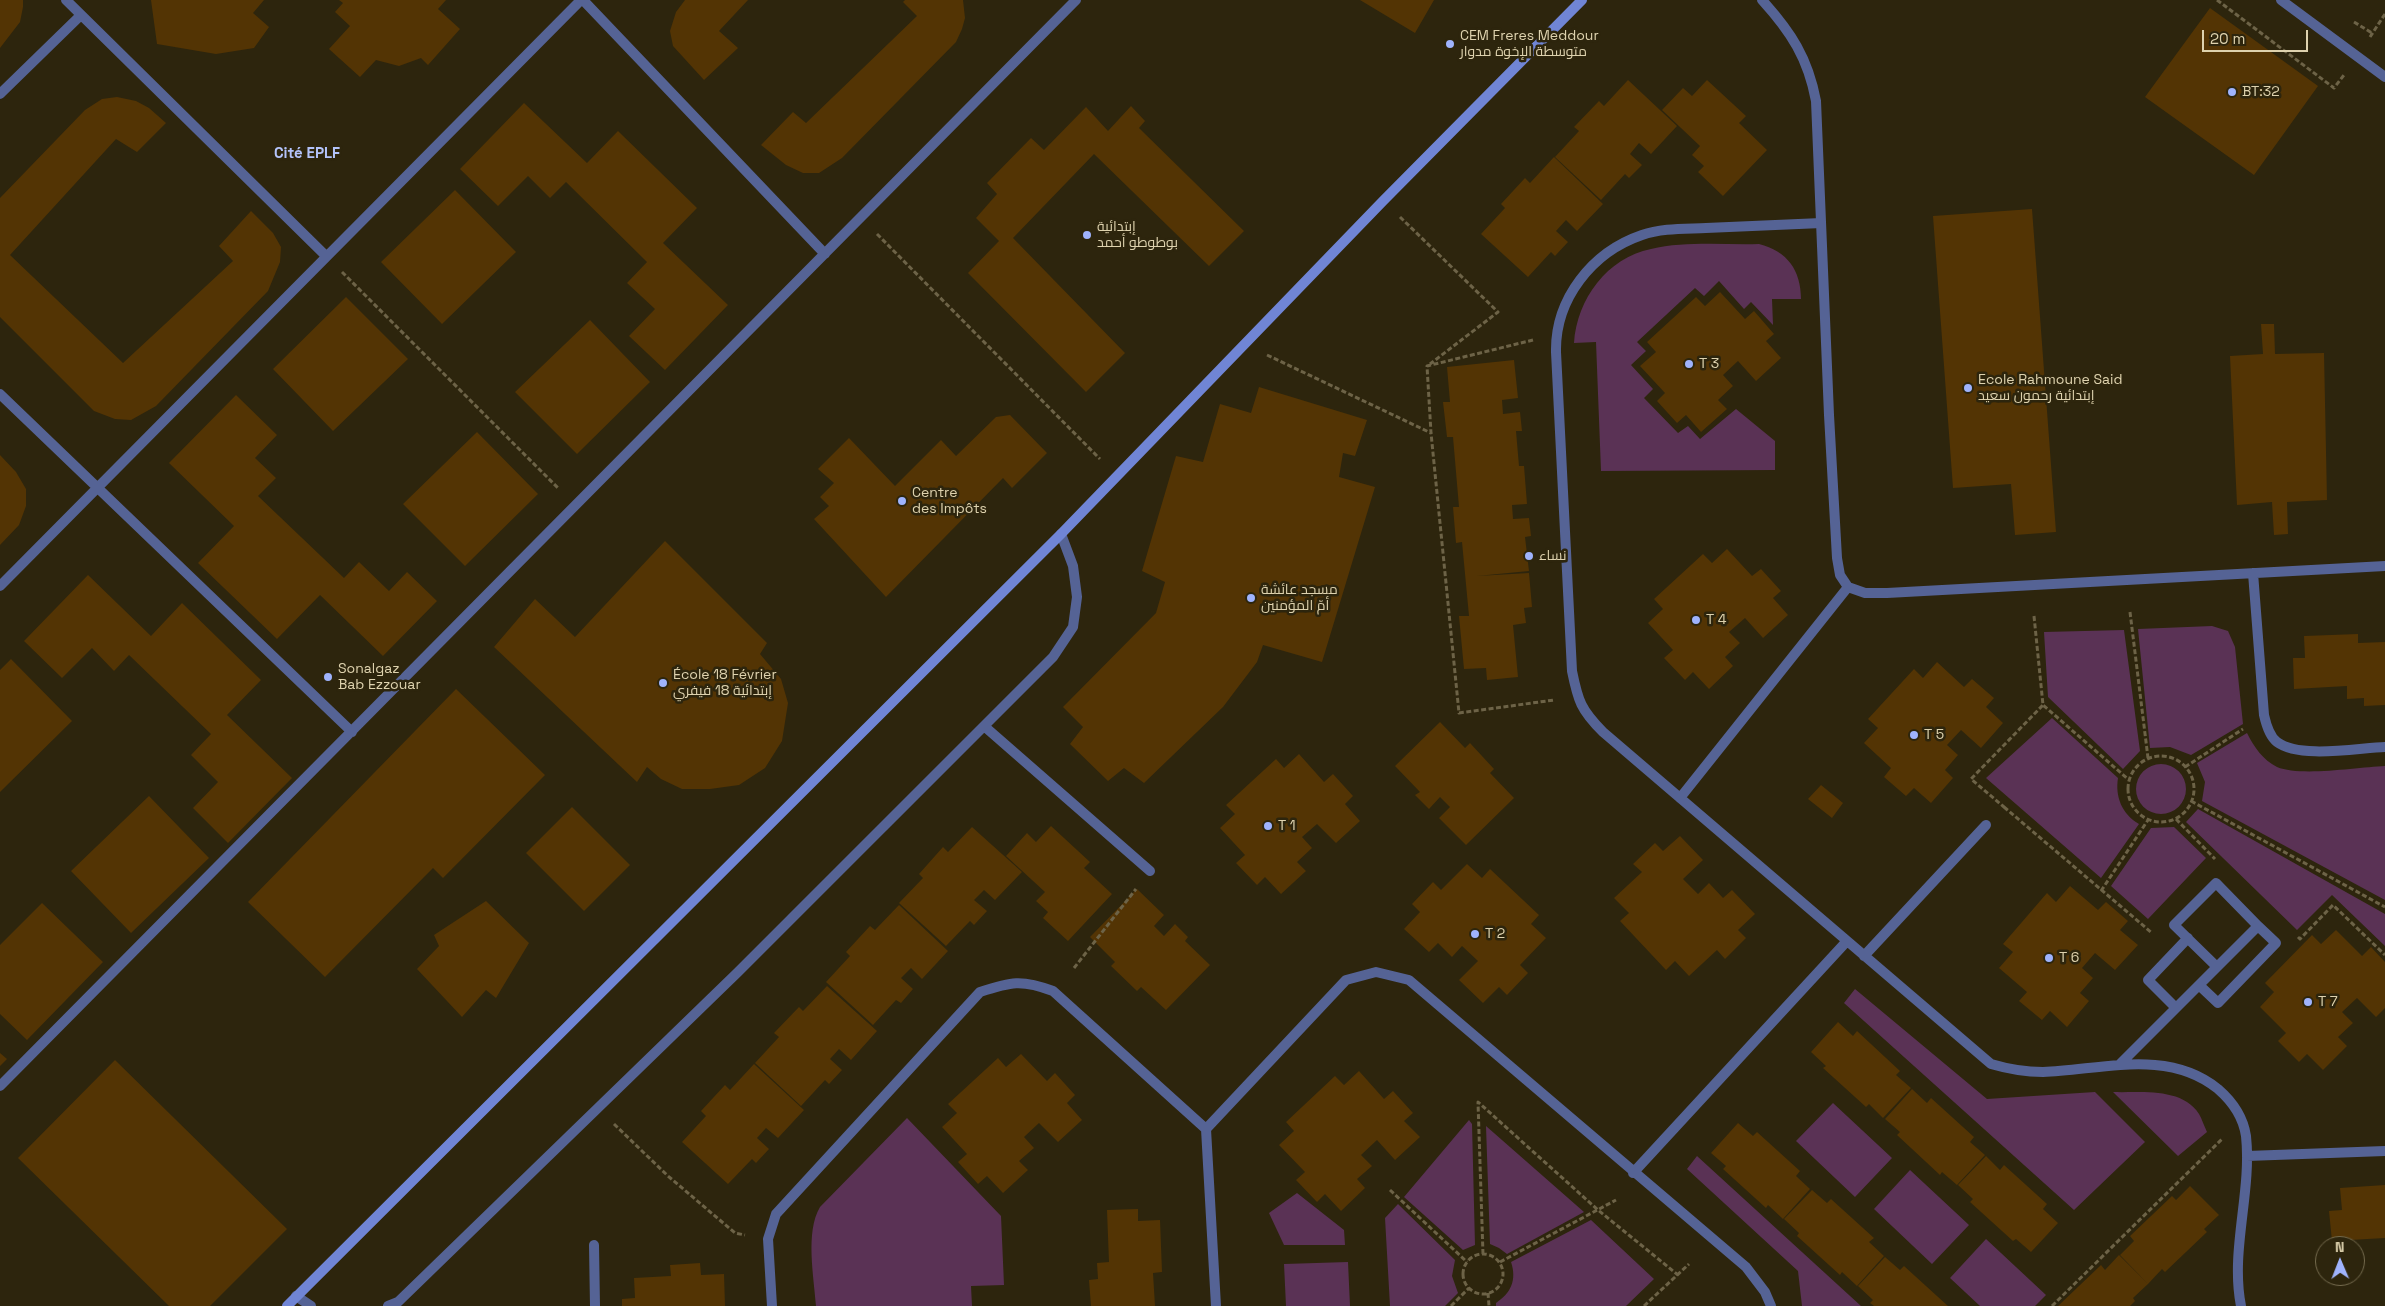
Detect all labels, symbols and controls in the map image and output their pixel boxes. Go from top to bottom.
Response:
scale bar [2205,20,2311,52]
place label: CEM Freres Meddour متوسطة الإخوة مدوار [1460,28,1599,60]
text: 20 m [2210,29,2245,48]
marker: CEM Freres Meddour متوسطة الإخوة مدوار [1444,38,1456,50]
place label: BT:32 [2242,84,2280,100]
marker: BT:32 [2226,86,2238,98]
district label: Cité EPLF [274,145,340,163]
place label: إبتدائية بوطوطو أحمد [1097,219,1178,252]
marker: إبتدائية بوطوطو أحمد [1081,229,1093,241]
place label: T 3 [1699,356,1719,372]
marker: T 3 [1683,358,1695,370]
place label: Ecole Rahmoune Said إبتدائية رحمون سعيد [1978,372,2122,404]
marker: Ecole Rahmoune Said إبتدائية رحمون سعيد [1962,382,1974,394]
place label: Centre des Impôts [912,485,987,518]
marker: Centre des Impôts [896,495,908,507]
place label: نساء [1539,548,1567,564]
marker: نساء [1523,550,1535,562]
place label: مسجد عائشة أمّ المؤمنين [1261,582,1338,614]
marker: مسجد عائشة أمّ المؤمنين [1245,592,1257,604]
place label: T 4 [1706,612,1727,628]
marker: T 4 [1690,614,1702,626]
place label: Sonalgaz Bab Ezzouar [338,661,421,694]
place label: École 18 Février إبتدائية 18 فيفري [673,667,777,700]
marker: Sonalgaz Bab Ezzouar [322,671,334,683]
marker: École 18 Février إبتدائية 18 فيفري [657,677,669,689]
place label: T 5 [1924,727,1944,743]
marker: T 5 [1908,729,1920,741]
place label: T 1 [1278,818,1296,834]
marker: T 1 [1262,820,1274,832]
place label: T 2 [1485,926,1505,942]
marker: T 2 [1469,928,1481,940]
place label: T 6 [2059,950,2079,966]
marker: T 6 [2043,952,2055,964]
place label: T 7 [2318,994,2338,1010]
marker: T 7 [2302,996,2314,1008]
north arrow [2315,1236,2365,1286]
text: N [2335,1238,2345,1256]

